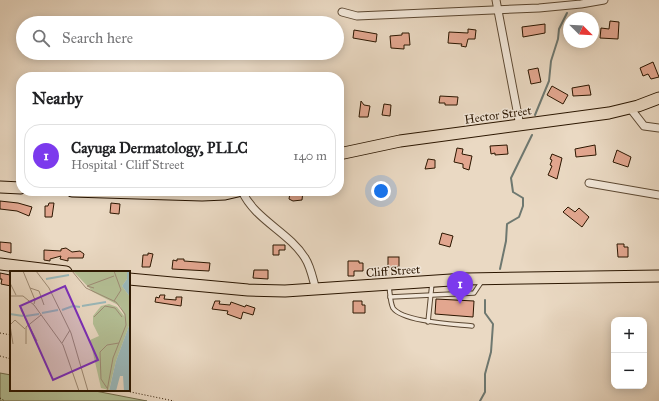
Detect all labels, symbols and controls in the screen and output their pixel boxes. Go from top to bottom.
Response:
north arrow [563,12,599,48]
search box [16,16,344,60]
icon: search [30,27,52,49]
text: Search here [62,29,133,47]
text: Nearby [32,88,83,109]
street label: Hector Street [464,103,533,127]
text: Cayuga Dermatology, PLLC [71,139,248,157]
text: 1 [43,148,49,164]
text: 140 m [293,148,327,164]
text: Hospital · Cliff Street [71,157,184,173]
your location [371,181,391,201]
street label: Cliff Street [365,262,421,280]
inset map [10,271,130,391]
pin: 1 [447,271,473,304]
map controls [611,317,647,389]
button: + [611,317,647,353]
button: − [611,353,647,389]

